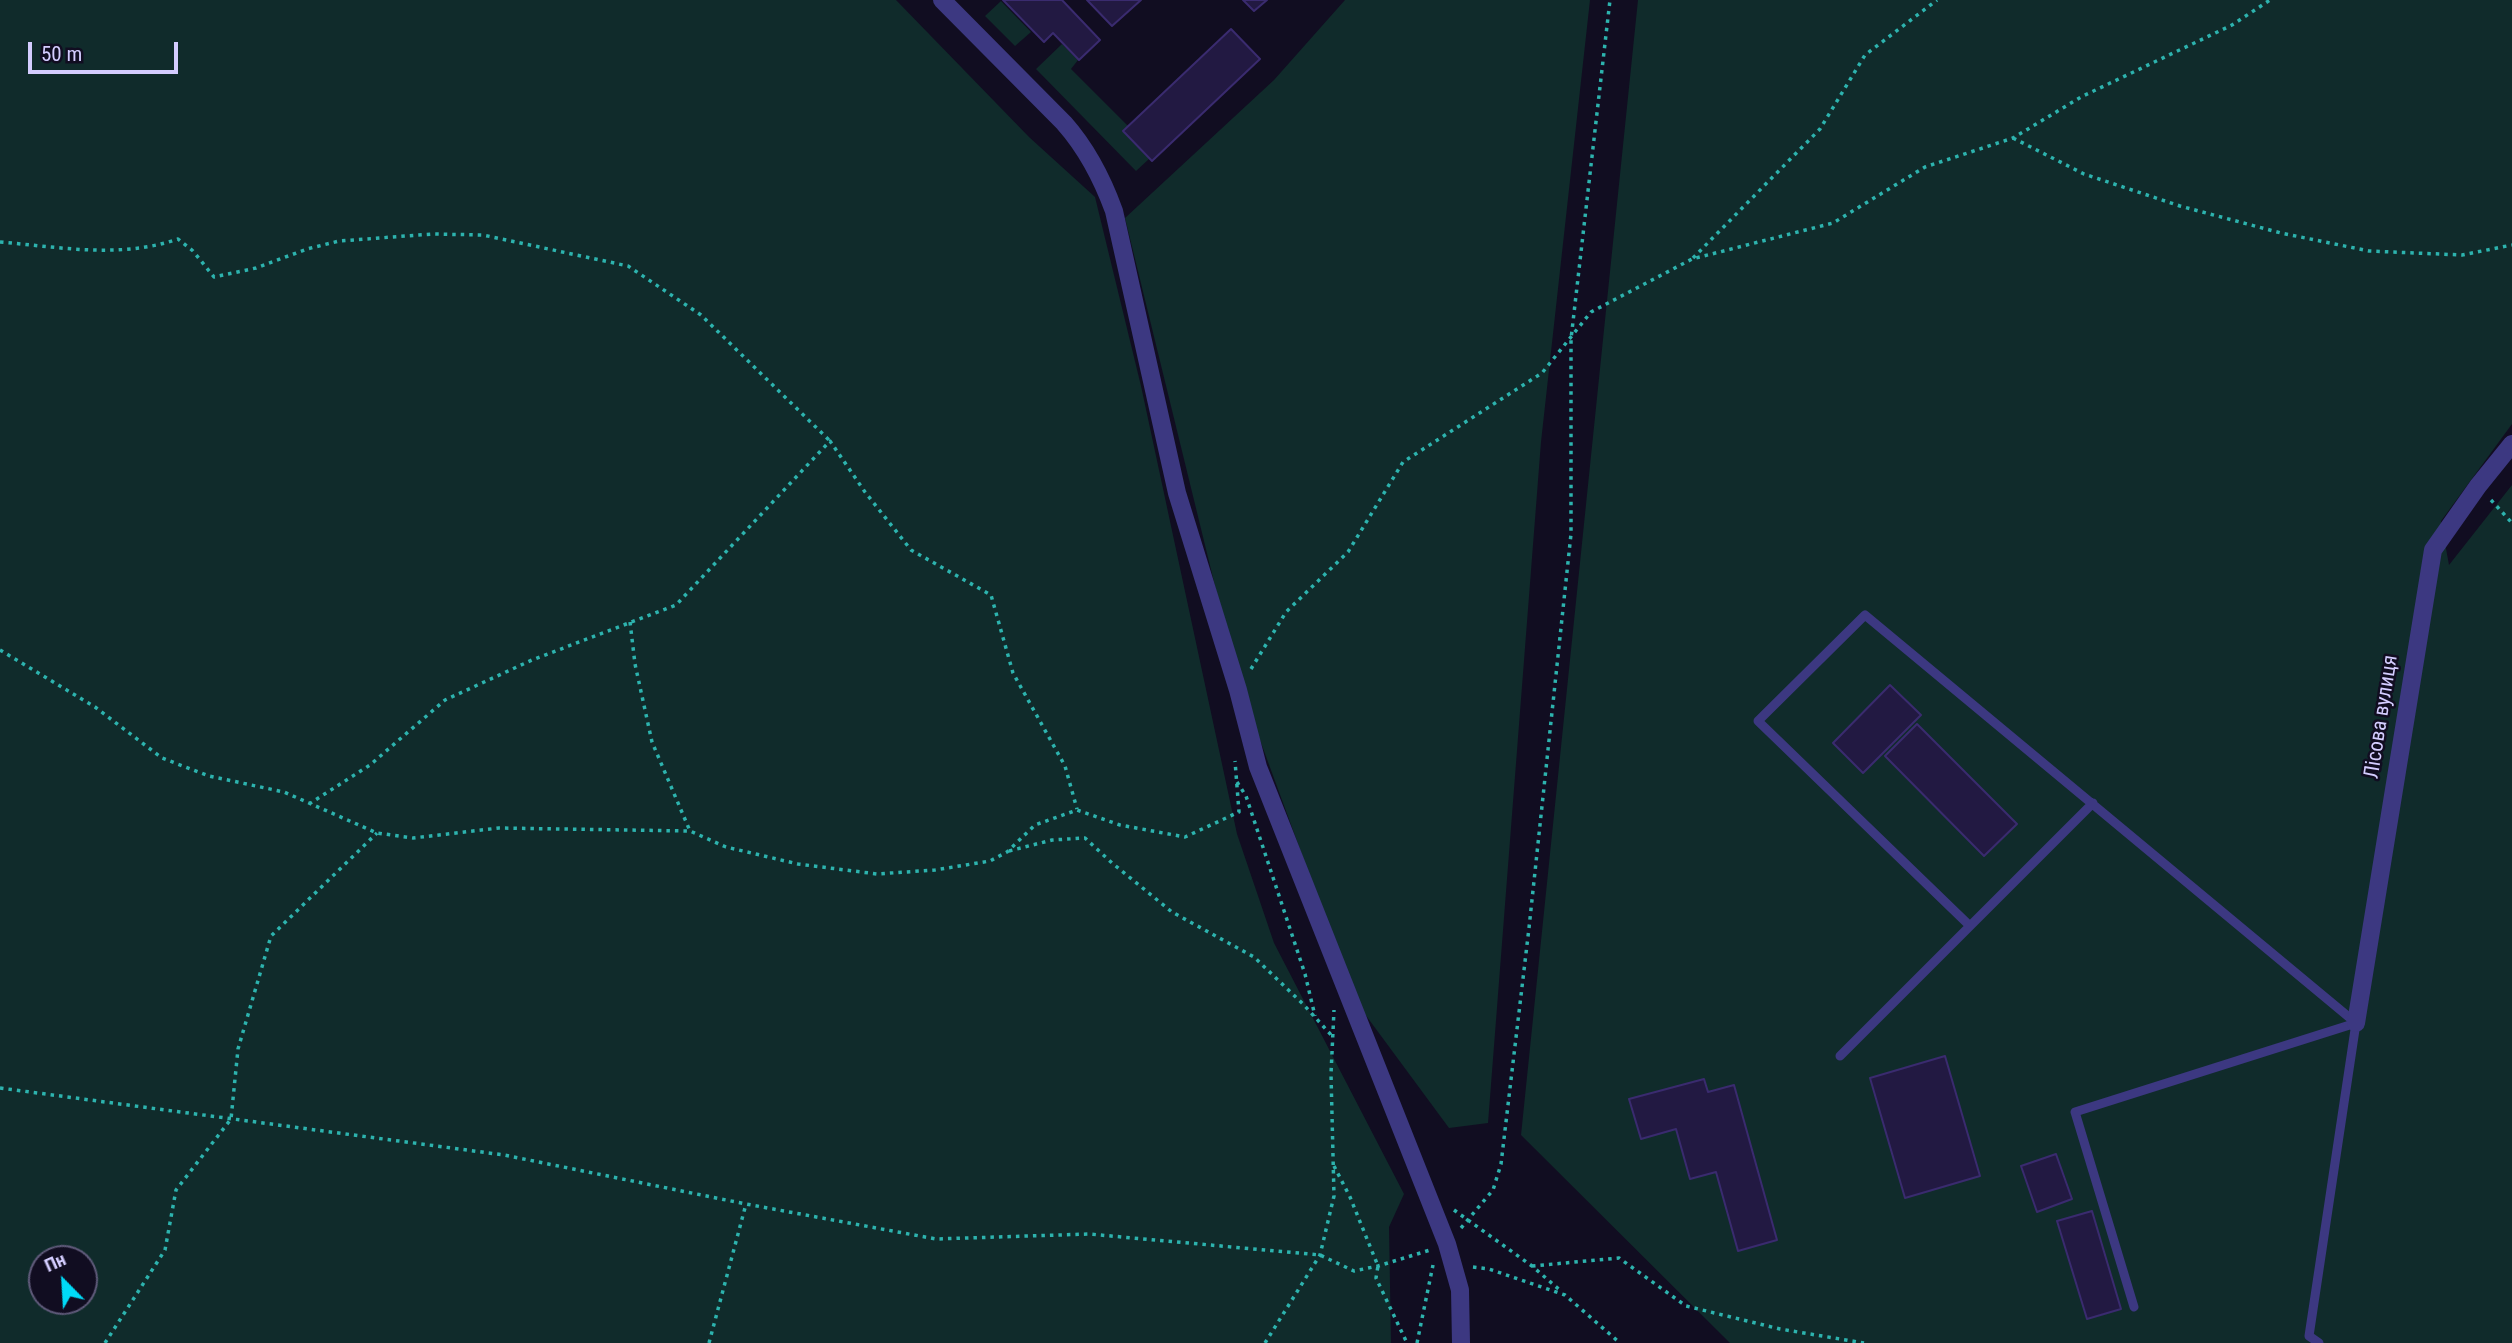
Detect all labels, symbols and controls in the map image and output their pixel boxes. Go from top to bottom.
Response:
scale bar [32,28,182,72]
text: 50 m [41,42,82,66]
street label: Лісова вулиця [2360,653,2404,781]
north arrow [28,1245,98,1315]
text: Пн [41,1247,69,1277]

